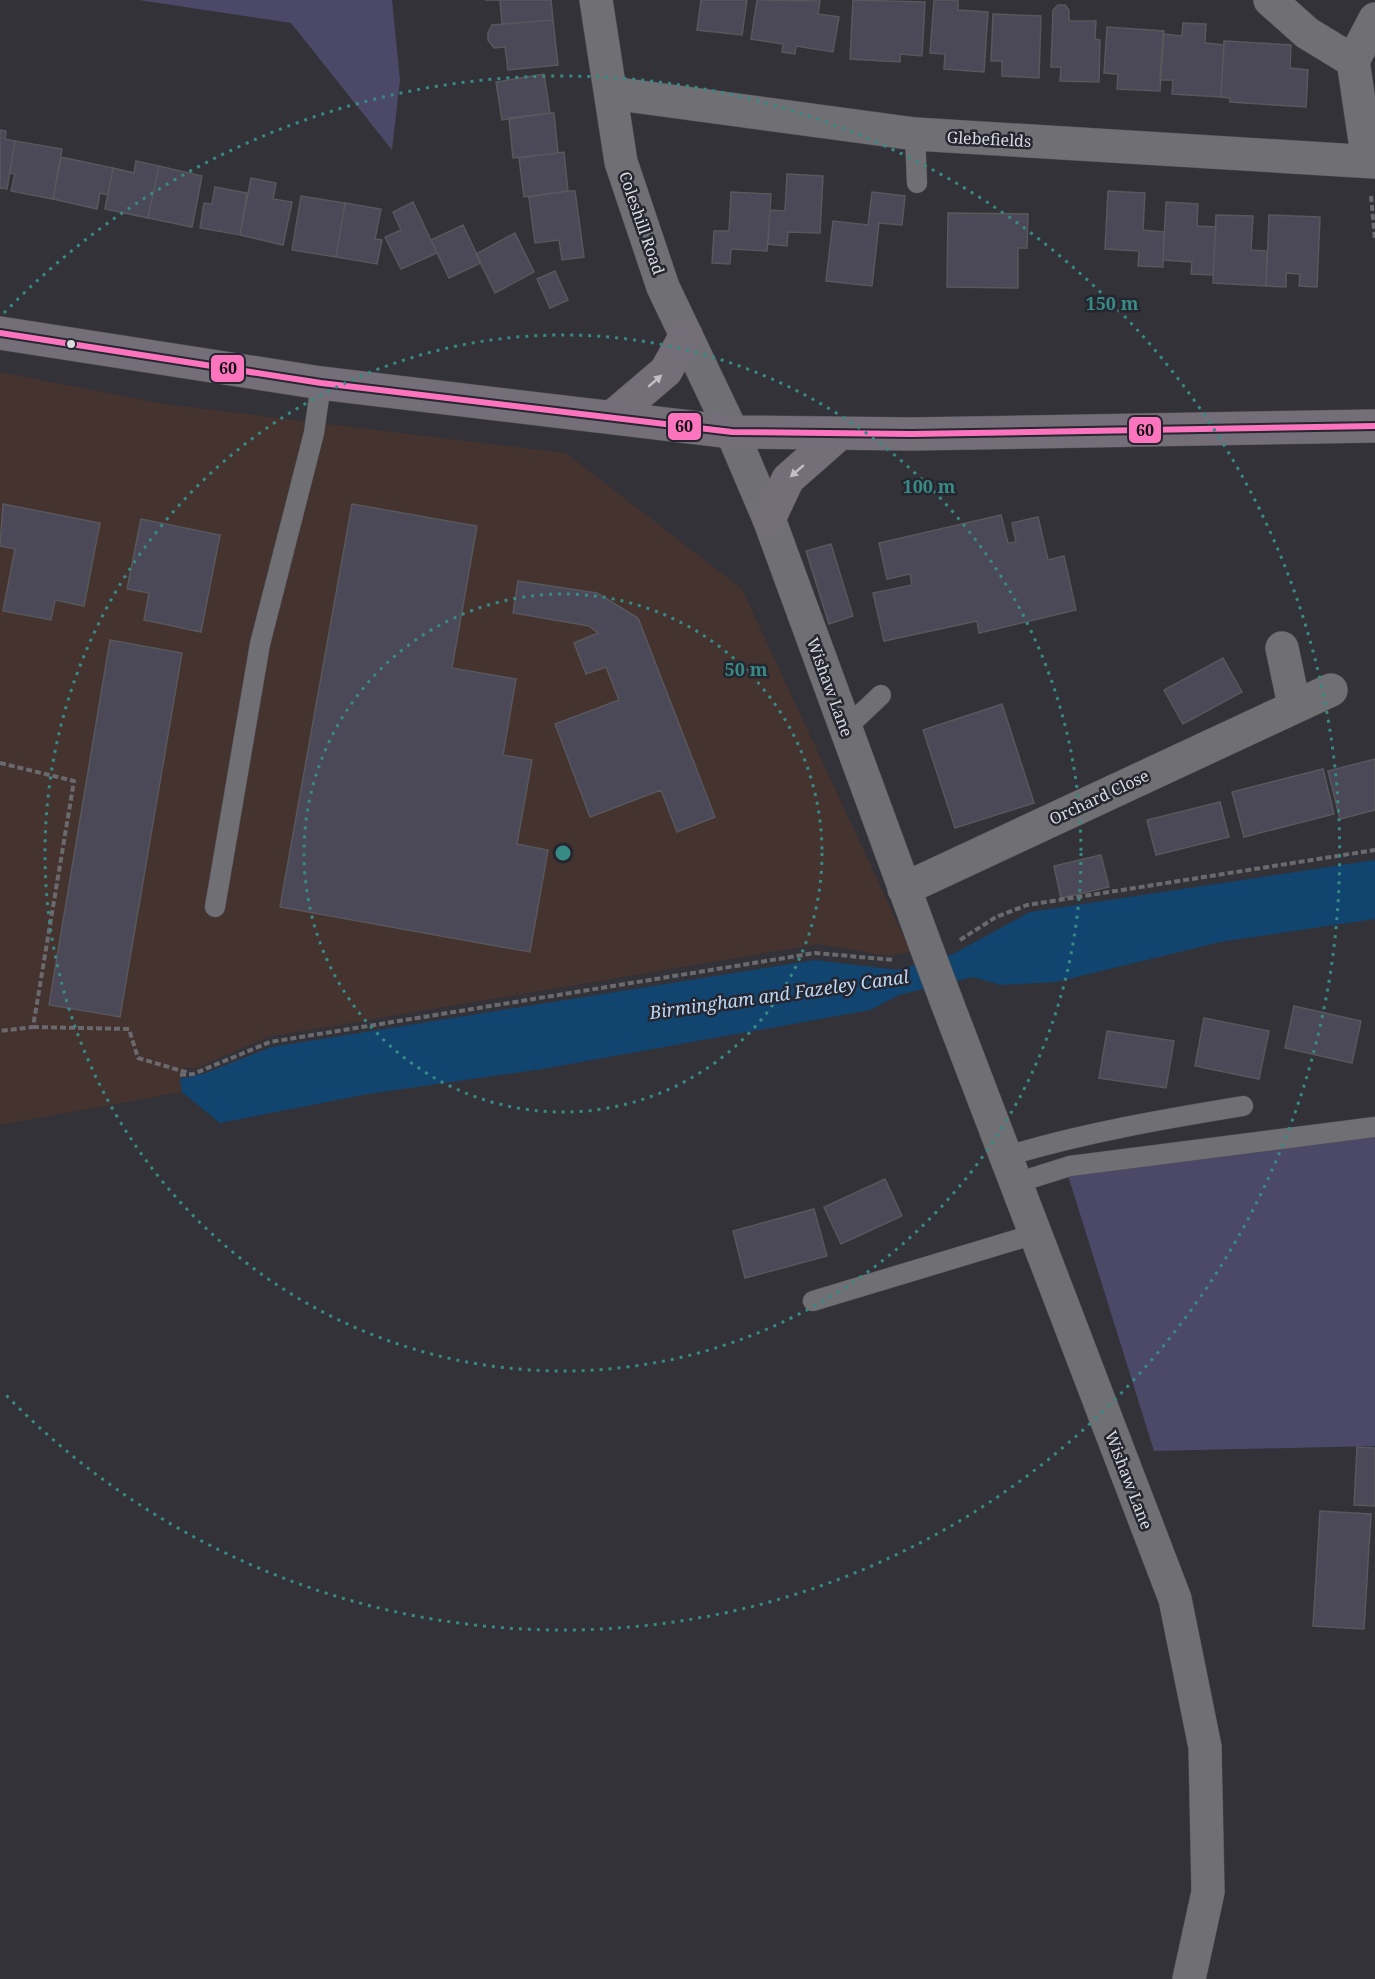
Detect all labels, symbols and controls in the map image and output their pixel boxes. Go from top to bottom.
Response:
street label: Glebefields [946,126,1032,152]
street label: Coleshill Road [614,168,670,278]
text: 150 m [1086,291,1139,315]
unlabelled marker [65,338,77,350]
line badge: 60 [210,354,245,383]
text: 60 [219,357,237,379]
one-way arrow [647,375,662,388]
line badge: 60 [667,412,702,441]
text: 60 [675,415,693,437]
line badge: 60 [1128,416,1162,444]
text: 60 [1136,419,1154,441]
one-way arrow [790,464,805,477]
text: 100 m [903,474,956,498]
street label: Wishaw Lane [802,634,858,740]
text: 50 m [725,657,768,681]
street label: Orchard Close [1046,764,1152,830]
centre of rings [553,843,573,863]
water label: Birmingham and Fazeley Canal [647,964,911,1024]
street label: Wishaw Lane [1100,1427,1158,1533]

